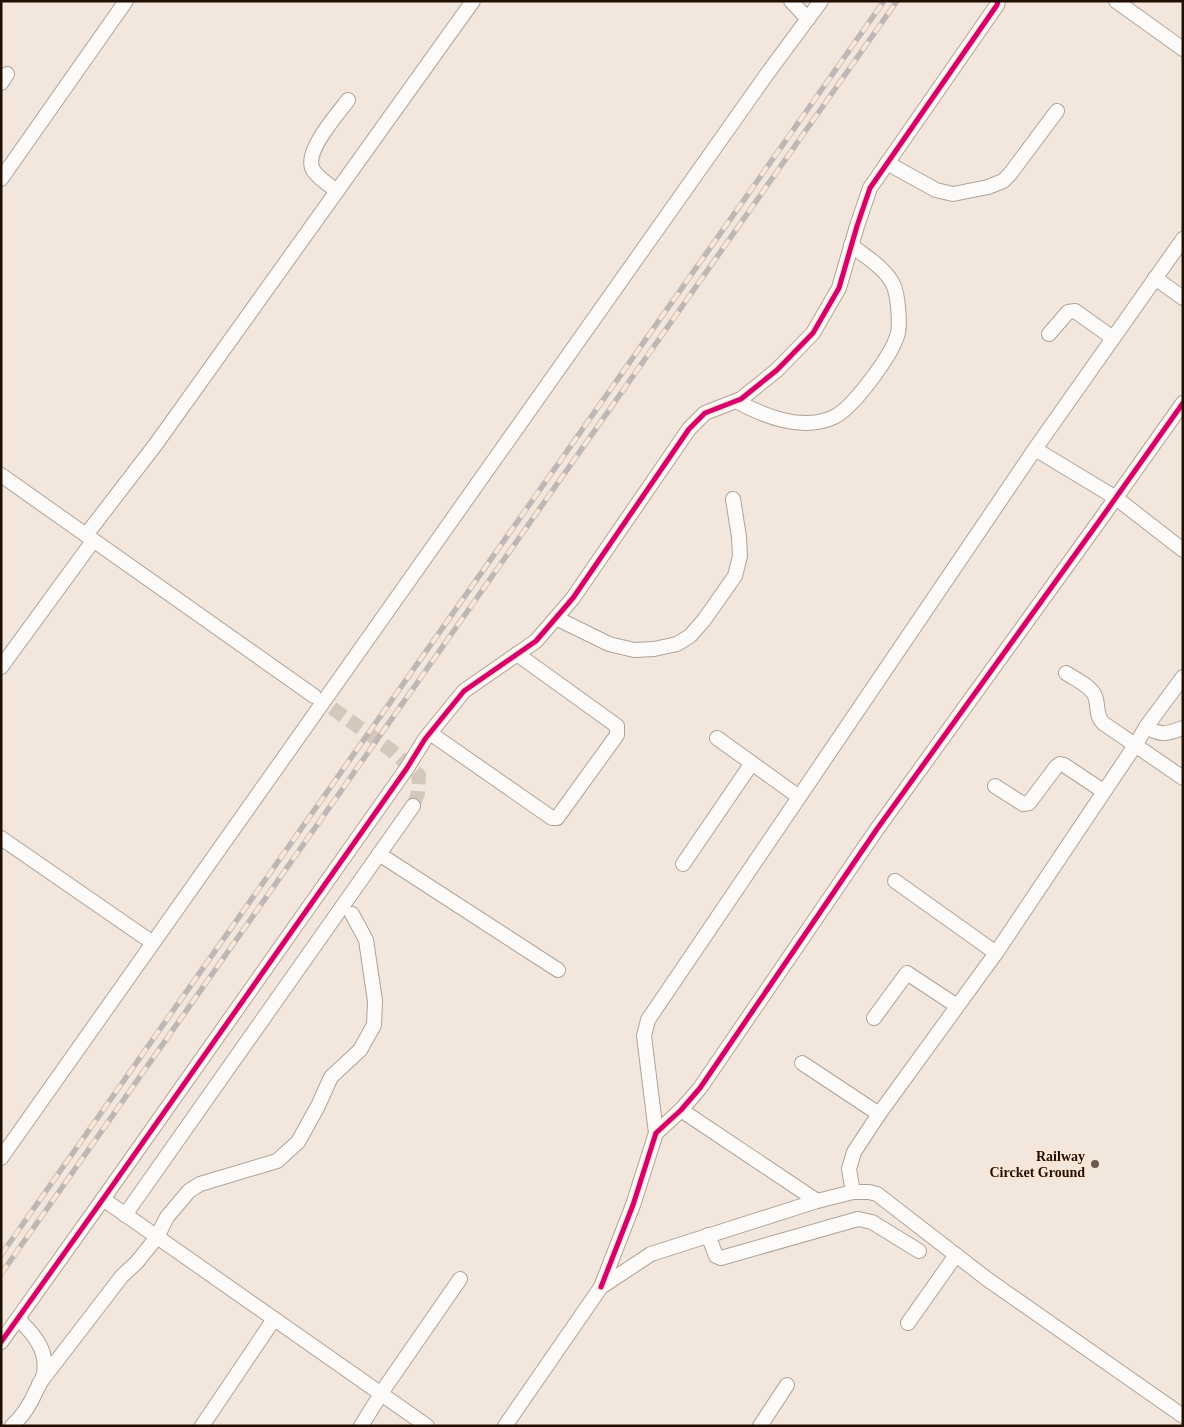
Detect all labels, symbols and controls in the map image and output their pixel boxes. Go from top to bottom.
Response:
place label: Railway Circket Ground [989,1149,1085,1180]
marker: Railway Circket Ground [1089,1158,1101,1170]

